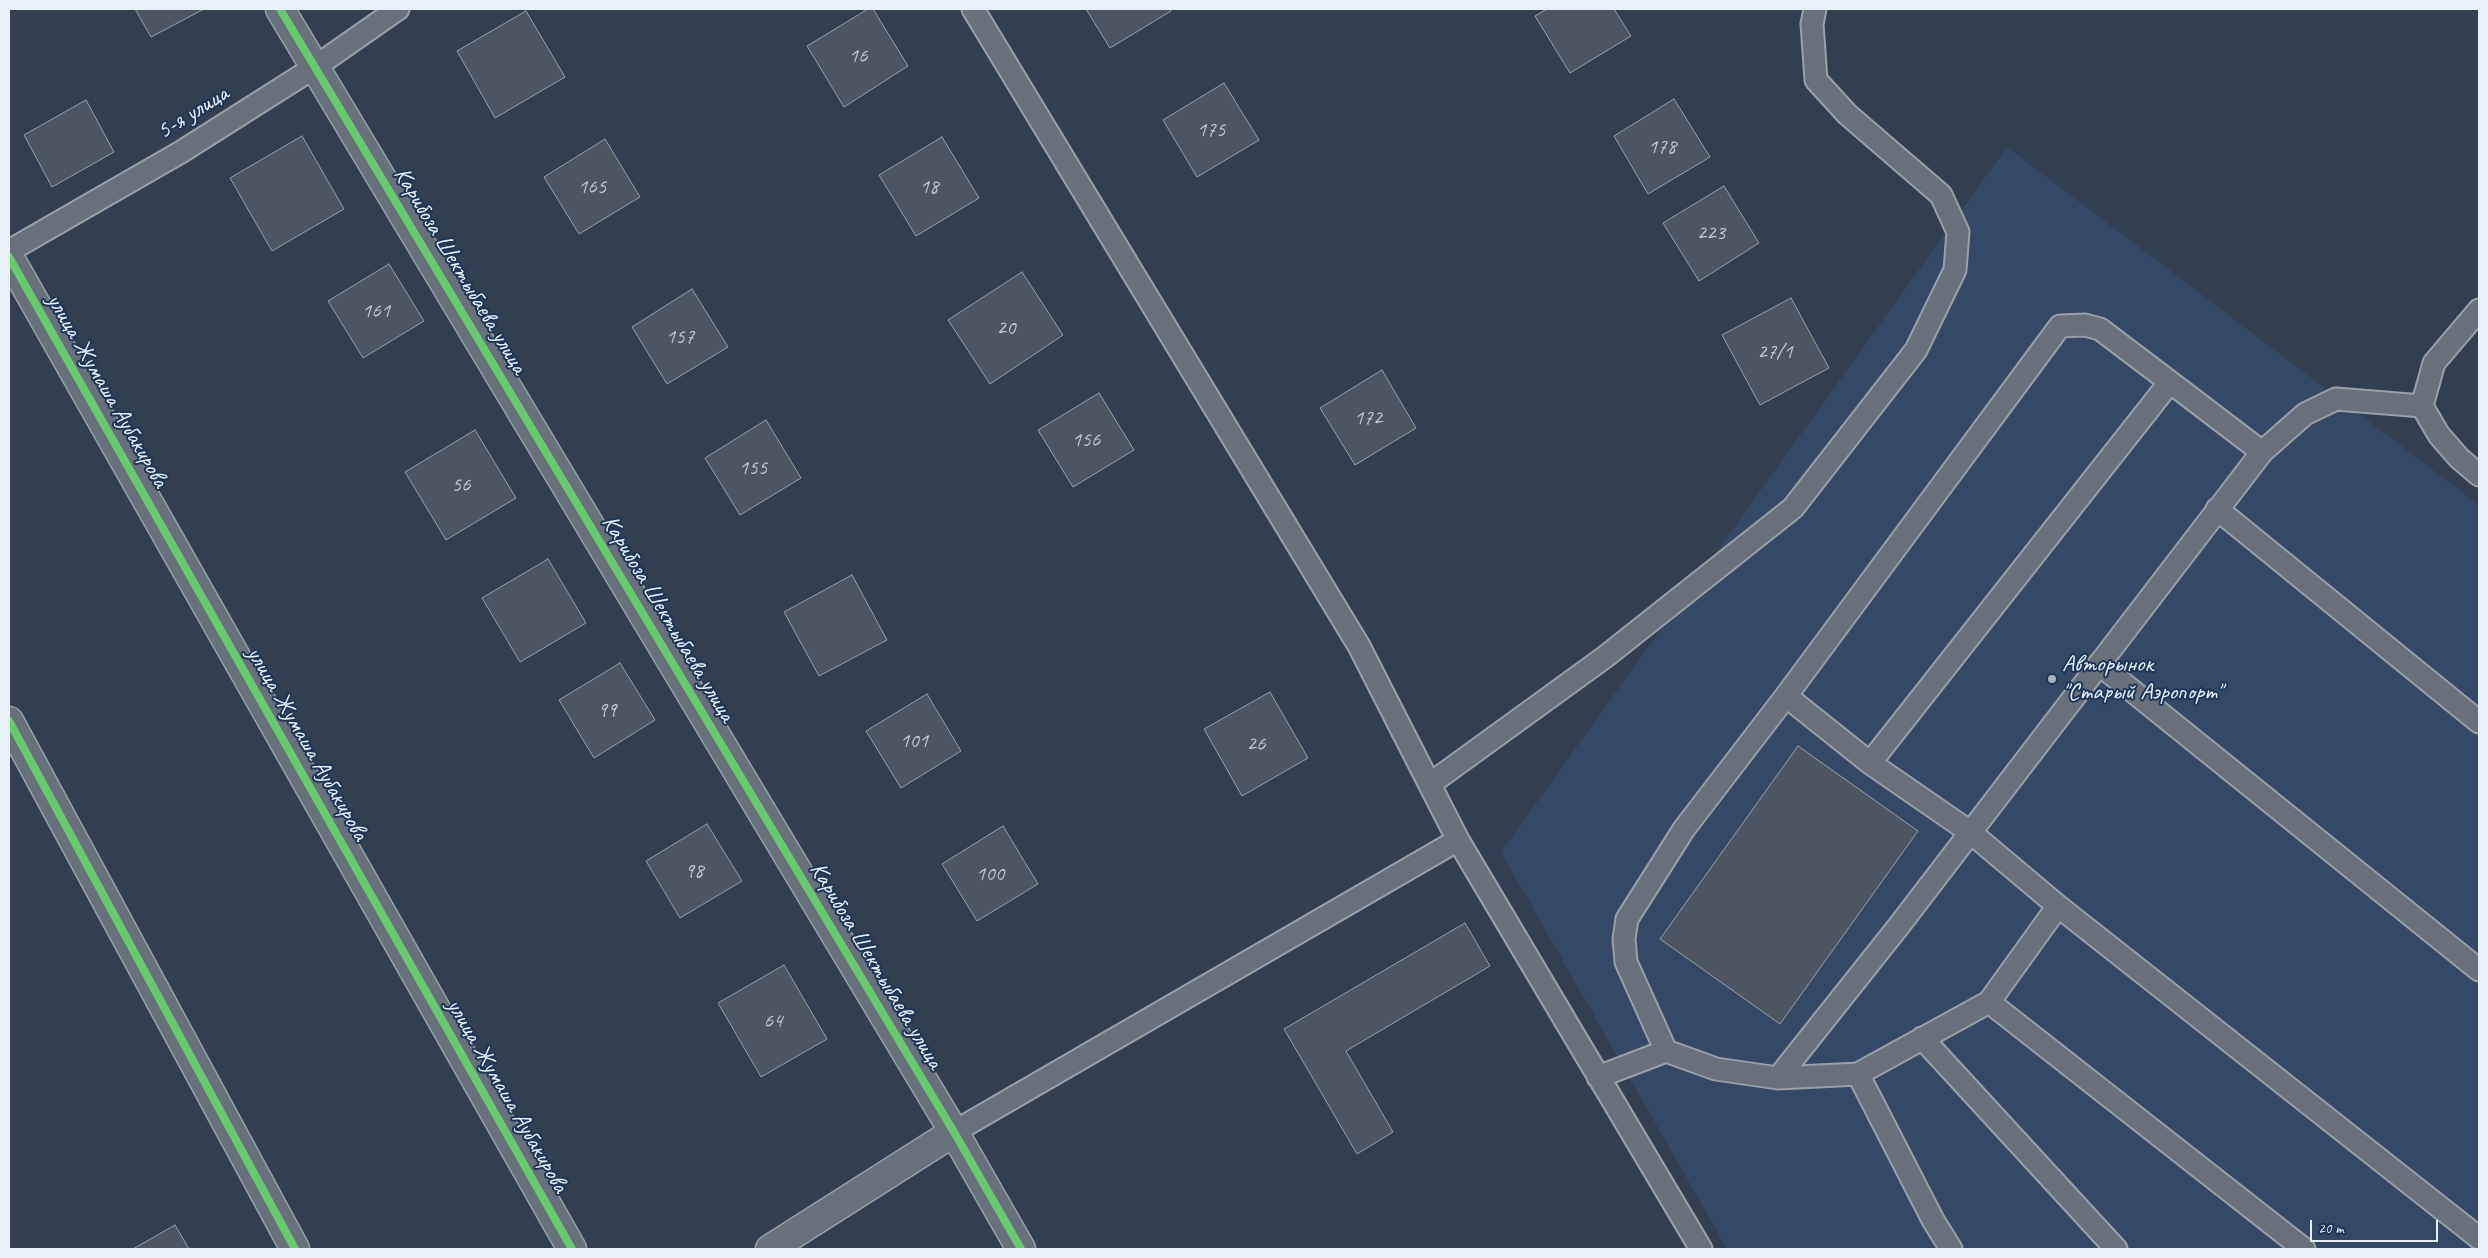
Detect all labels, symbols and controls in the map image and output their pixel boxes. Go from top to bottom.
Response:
house number: 16 [849,43,867,69]
street label: 5-я улица [152,80,234,146]
house number: 175 [1197,117,1225,143]
house number: 178 [1648,134,1676,160]
street label: Карибоза Шектыбаева улица [387,162,533,380]
house number: 165 [578,174,606,200]
house number: 18 [920,174,938,200]
house number: 223 [1697,220,1725,246]
street label: улица Жумаша Аубакирова [40,289,174,493]
house number: 161 [362,298,390,324]
house number: 20 [997,315,1015,341]
house number: 157 [666,324,694,350]
house number: 27/1 [1757,339,1793,365]
house number: 172 [1354,405,1382,431]
house number: 156 [1072,427,1100,453]
house number: 155 [739,455,767,481]
house number: 56 [452,472,470,498]
street label: Карибоза Шектыбаева улица [595,510,741,728]
street label: улица Жумаша Аубакирова [240,642,374,846]
place label: Авторынок "Старый Аэропорт" [2062,651,2222,707]
marker: Авторынок "Старый Аэропорт" [2046,673,2058,685]
house number: 99 [598,697,616,723]
house number: 101 [900,728,928,754]
house number: 26 [1247,731,1265,757]
street label: Карибоза Шектыбаева улица [803,857,949,1075]
house number: 98 [685,858,703,884]
house number: 100 [976,861,1004,887]
street label: улица Жумаша Аубакирова [440,994,574,1198]
house number: 64 [764,1008,782,1034]
scale bar [2313,1210,2440,1242]
text: 20 m [2318,1219,2344,1238]

